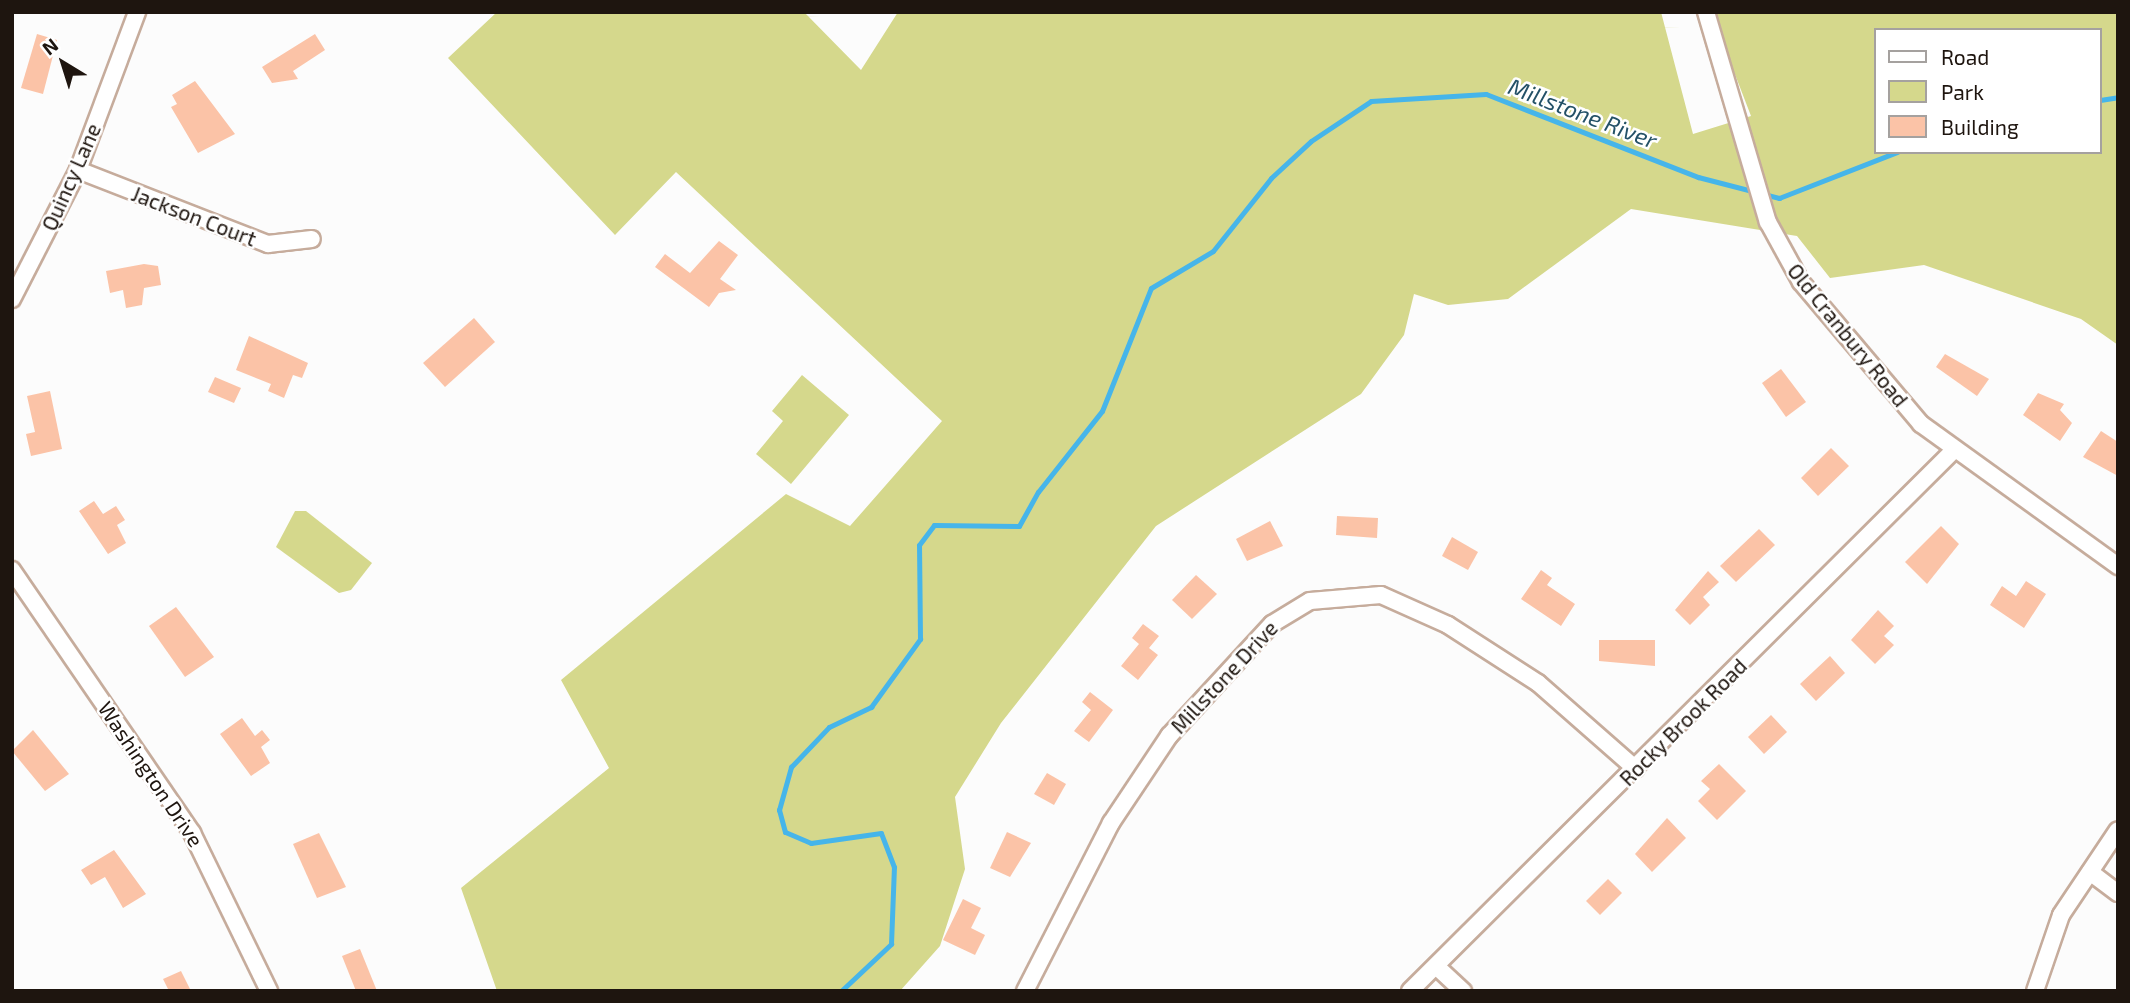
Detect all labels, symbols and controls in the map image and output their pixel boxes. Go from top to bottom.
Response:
north arrow [28,28,98,98]
legend [1874,28,2102,154]
text: N [37,33,62,59]
text: Road [1941,44,1989,69]
water label: Millstone River [1505,72,1661,154]
text: Park [1941,79,1984,104]
text: Building [1941,114,2019,139]
street label: Quincy Lane [36,119,106,235]
street label: Jackson Court [128,181,260,251]
street label: Old Cranbury Road [1782,258,1914,412]
street label: Millstone Drive [1165,615,1283,739]
street label: Rocky Brook Road [1614,653,1752,791]
street label: Washington Drive [93,697,209,851]

